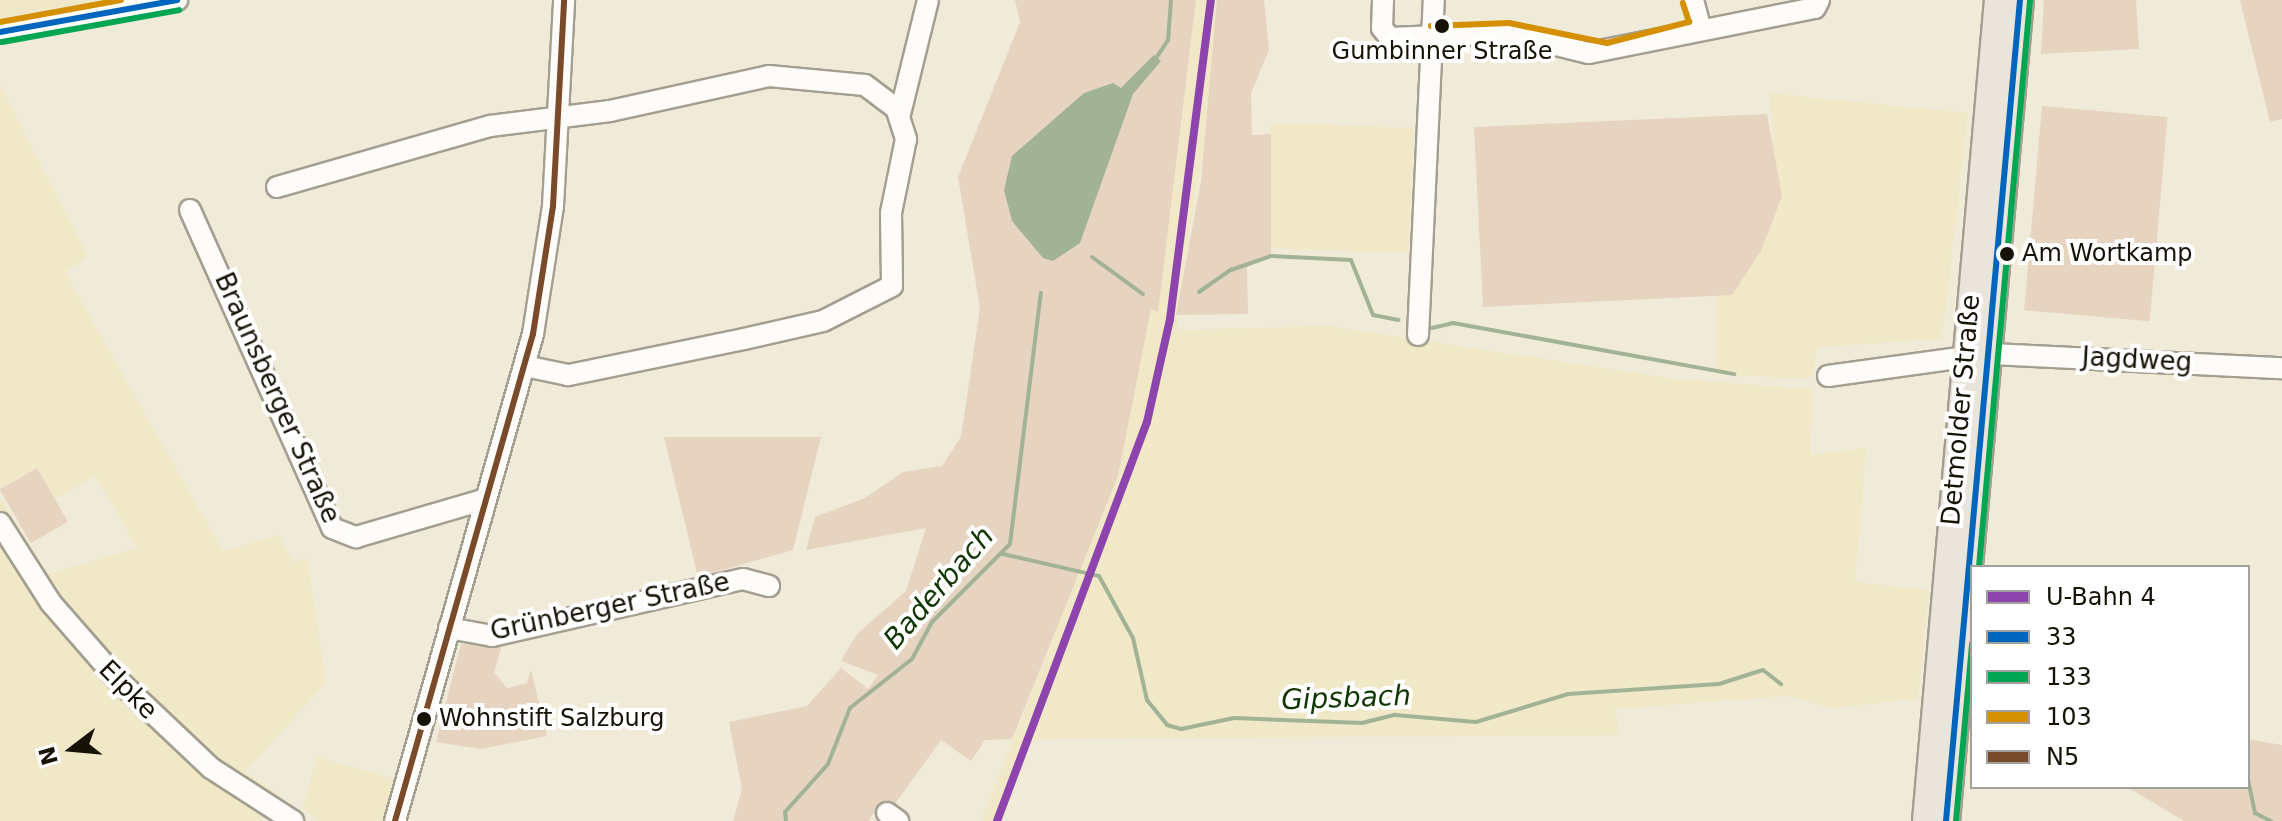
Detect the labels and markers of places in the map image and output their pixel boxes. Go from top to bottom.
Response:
marker: Gumbinner Straße [1434,18,1450,34]
place label: Gumbinner Straße [1332,38,1552,66]
place label: Am Wortkamp [2022,240,2193,268]
marker: Am Wortkamp [1999,246,2015,262]
place label: Wohnstift Salzburg [439,705,664,733]
marker: Wohnstift Salzburg [416,711,432,727]

